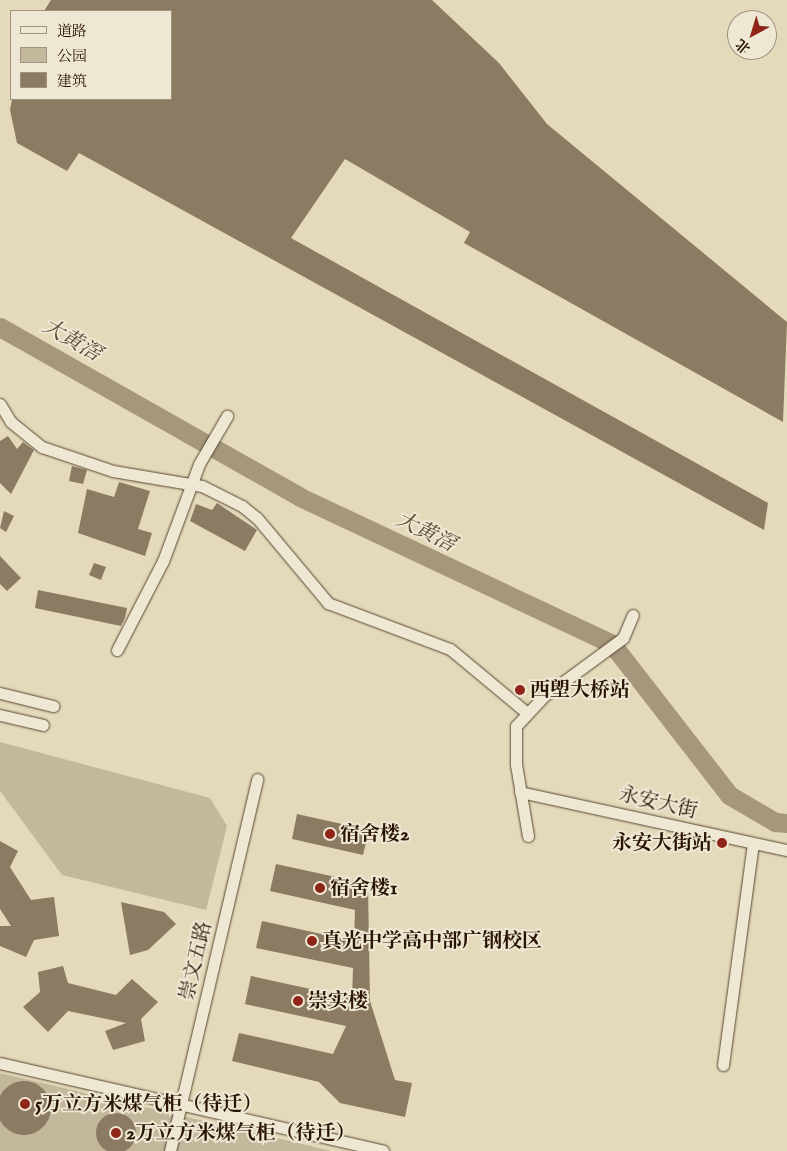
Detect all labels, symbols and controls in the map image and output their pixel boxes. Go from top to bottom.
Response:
legend [10,10,172,100]
north arrow [727,10,777,60]
text: 道路 [57,22,87,41]
text: 北 [732,34,754,57]
text: 公园 [57,47,87,66]
text: 建筑 [57,72,87,91]
water label: 大黄滘 [37,314,105,368]
water label: 大黄滘 [391,508,459,558]
place label: 西塱大桥站 [530,678,630,702]
marker: 西塱大桥站 [514,684,526,696]
street label: 永安大街 [616,782,700,824]
place label: 宿舍楼2 [340,822,409,846]
marker: 宿舍楼2 [324,828,336,840]
place label: 永安大街站 [612,831,712,855]
marker: 永安大街站 [716,837,728,849]
place label: 宿舍楼1 [330,876,397,900]
marker: 宿舍楼1 [314,882,326,894]
street label: 崇文五路 [175,919,217,1003]
place label: 真光中学高中部广钢校区 [322,929,542,953]
marker: 真光中学高中部广钢校区 [306,935,318,947]
place label: 崇实楼 [308,989,368,1013]
marker: 崇实楼 [292,995,304,1007]
place label: 5万立方米煤气柜（待迁） [35,1092,262,1116]
marker: 5万立方米煤气柜（待迁） [19,1098,31,1110]
place label: 2万立方米煤气柜（待迁） [126,1121,355,1145]
marker: 2万立方米煤气柜（待迁） [110,1127,122,1139]

